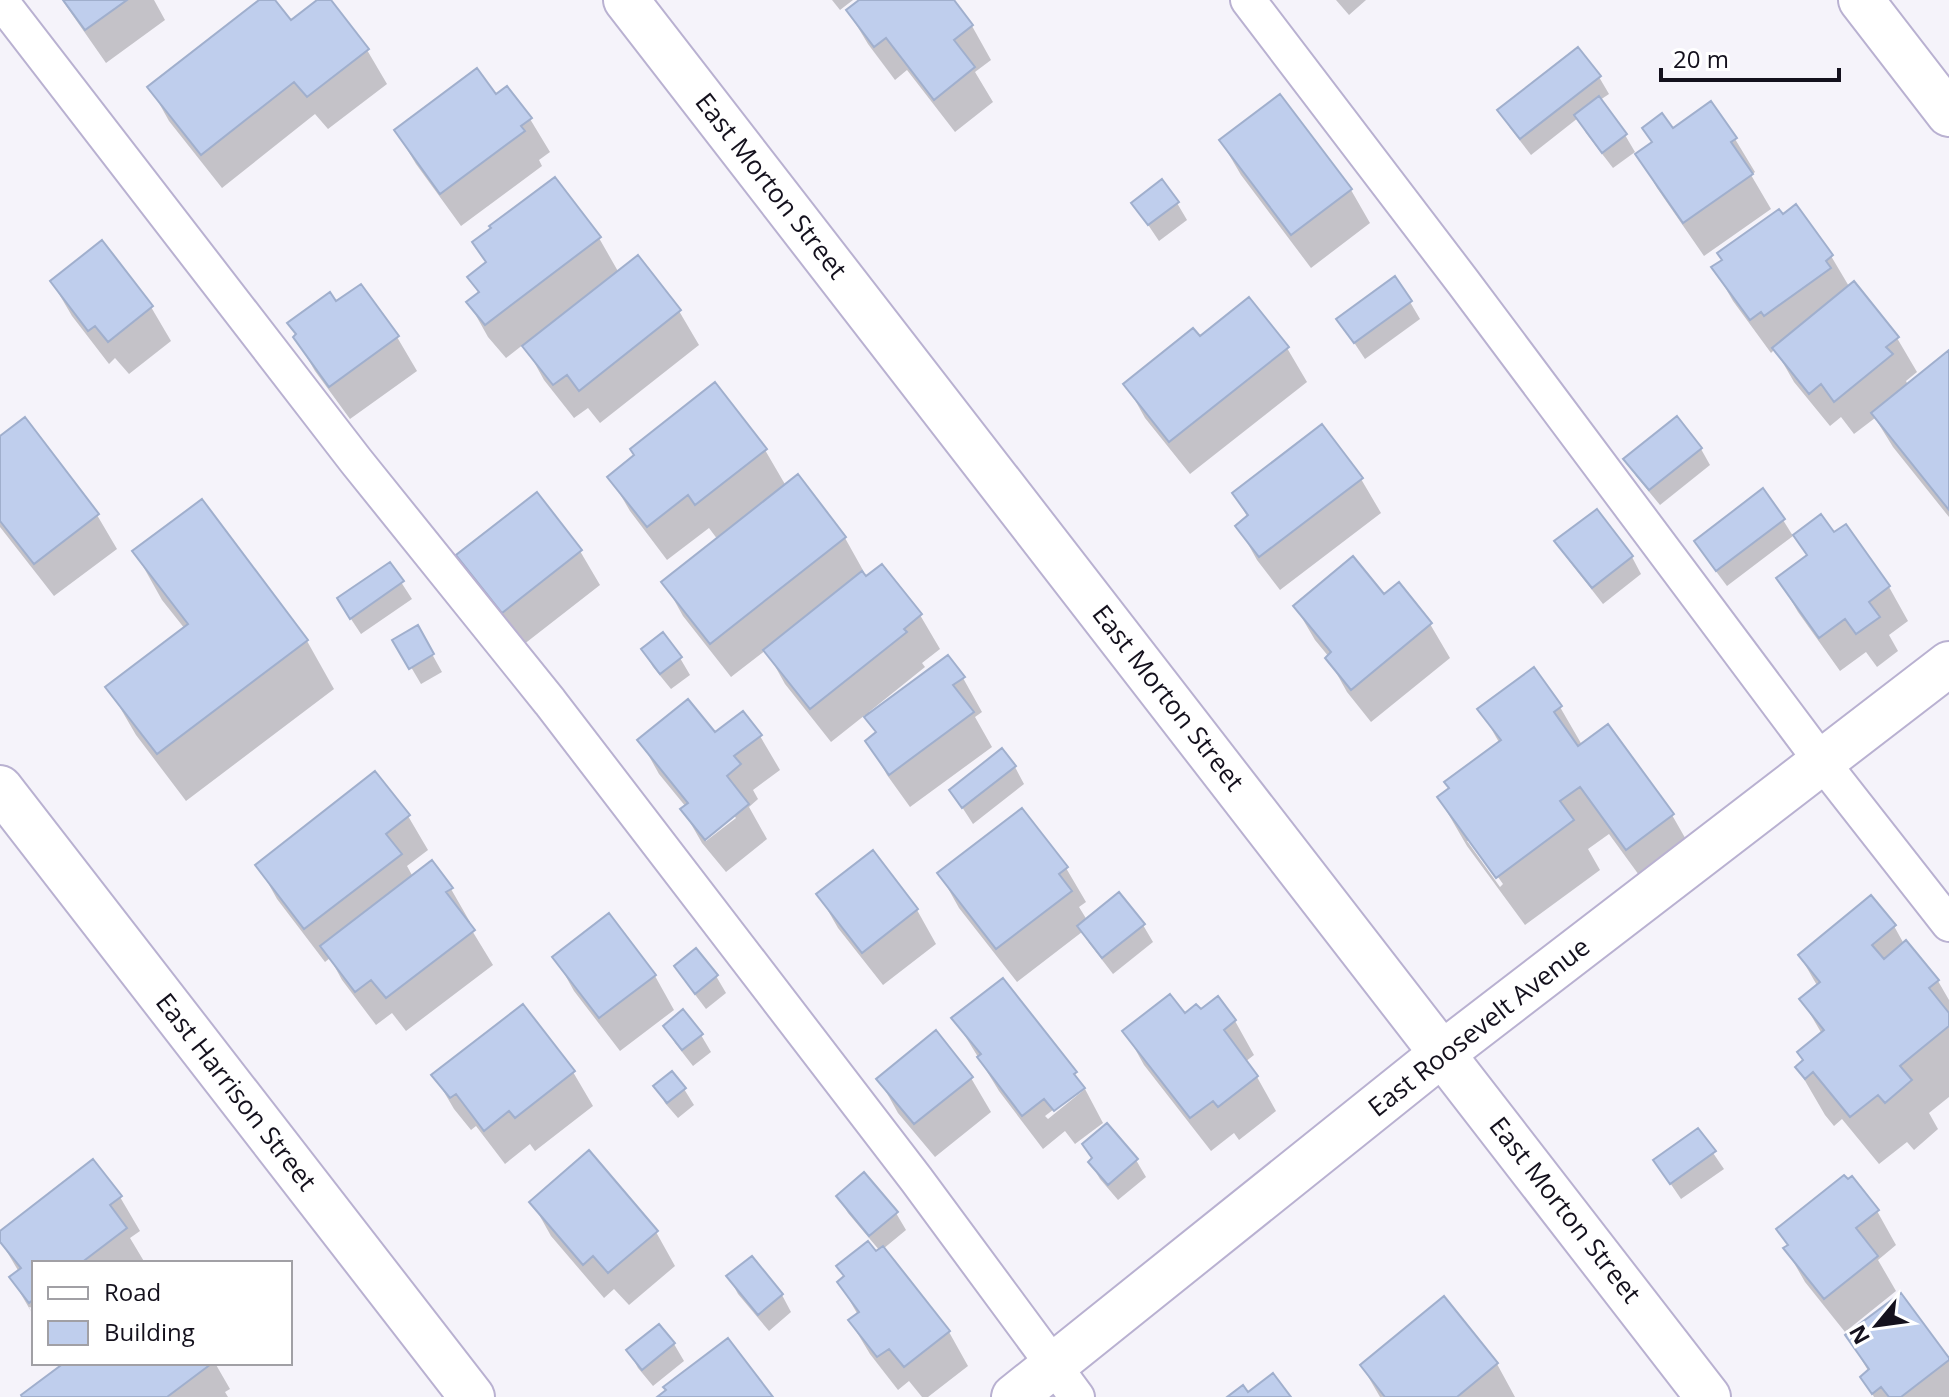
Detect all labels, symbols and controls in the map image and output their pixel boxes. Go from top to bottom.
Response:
scale bar [1661,32,1839,82]
text: 20 m [1673,42,1729,75]
street label: East Morton Street [688,85,856,286]
street label: East Morton Street [1085,597,1253,798]
street label: East Roosevelt Avenue [1360,928,1597,1124]
street label: East Harrison Street [148,985,325,1198]
street label: East Morton Street [1482,1109,1650,1310]
legend [32,1261,292,1365]
text: Road [104,1275,161,1308]
north arrow [1837,1285,1917,1365]
text: Building [104,1315,195,1348]
text: N [1841,1320,1876,1350]

